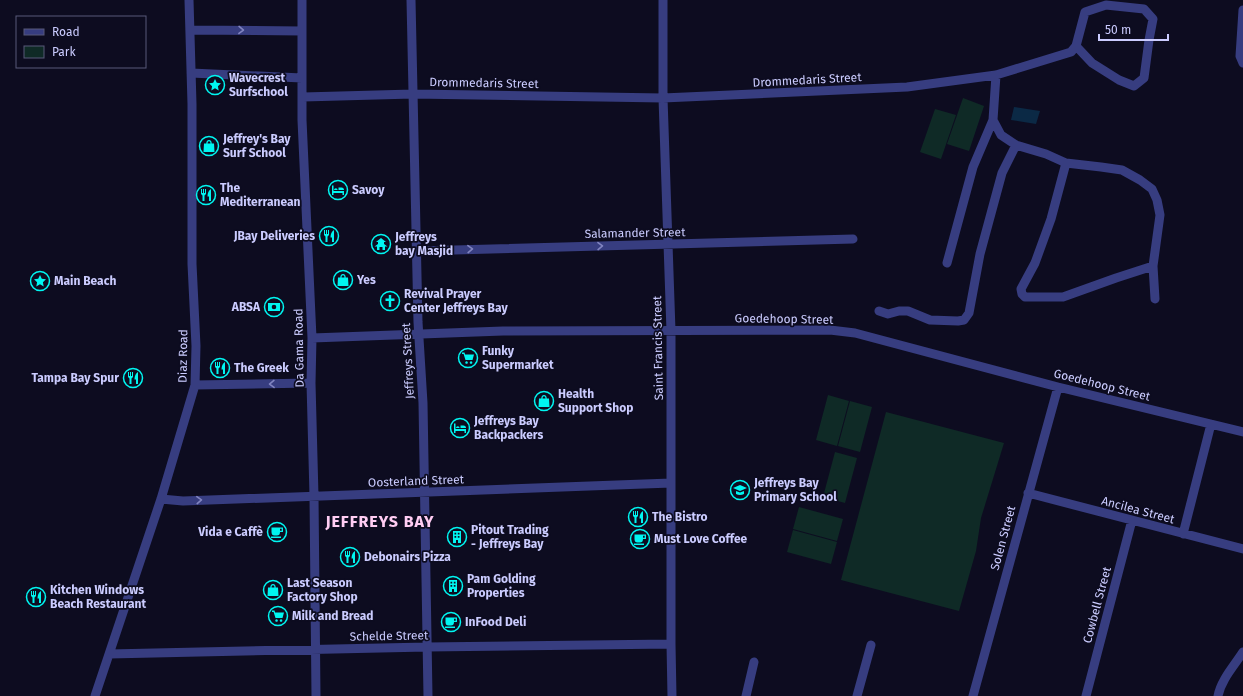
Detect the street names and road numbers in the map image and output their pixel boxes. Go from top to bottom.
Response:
street label: Drommedaris Street [752,70,863,90]
street label: Drommedaris Street [429,75,539,91]
street label: Salamander Street [584,225,686,241]
street label: Saint Francis Street [650,295,666,400]
street label: Da Gama Road [291,308,307,388]
street label: Goedehoop Street [735,311,834,327]
street label: Jeffreys Street [399,322,417,399]
street label: Diaz Road [176,329,190,383]
street label: Goedehoop Street [1052,366,1152,404]
street label: Oosterland Street [368,472,465,490]
street label: Ancilea Street [1100,494,1177,527]
street label: Solen Street [988,504,1019,572]
street label: Cowbell Street [1080,565,1114,645]
street label: Schelde Street [350,628,429,644]

